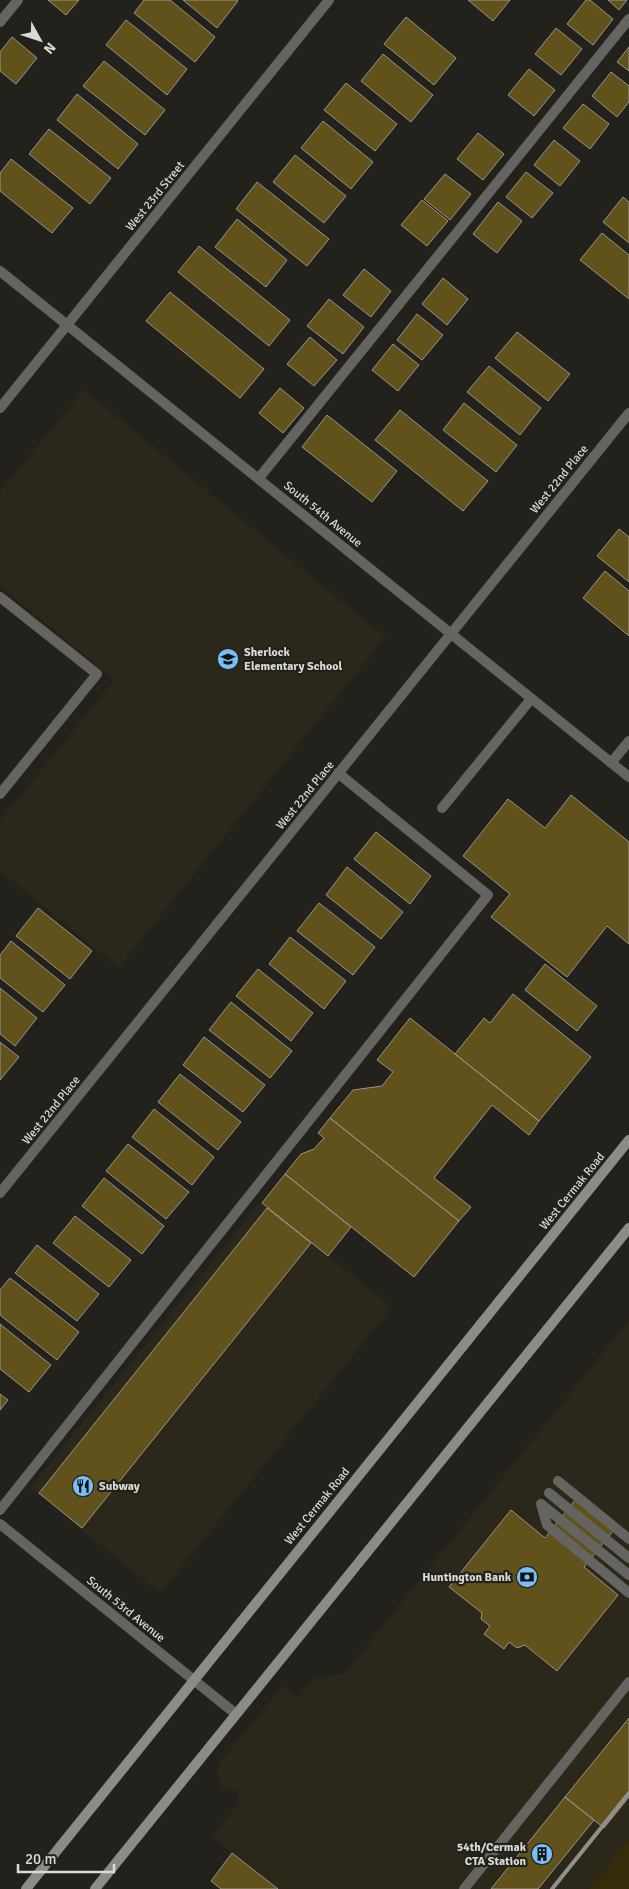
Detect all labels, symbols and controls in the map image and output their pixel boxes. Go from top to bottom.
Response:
north arrow [15,15,65,65]
text: N [40,39,59,57]
street label: West 23rd Street [123,158,188,234]
street label: West 22nd Place [527,442,592,517]
street label: South 54th Avenue [280,478,365,551]
place label: Sherlock Elementary School [244,645,343,674]
school or university icon: Sherlock Elementary School [216,647,240,671]
street label: West 22nd Place [273,758,338,833]
street label: West 22nd Place [19,1073,84,1148]
street label: West Cermak Road [537,1150,608,1233]
street label: West Cermak Road [282,1465,353,1548]
restaurant icon: Subway [71,1474,95,1498]
place label: Subway [99,1479,140,1494]
bank icon: Huntington Bank [515,1565,539,1589]
place label: Huntington Bank [422,1570,512,1585]
street label: South 53rd Avenue [83,1573,168,1646]
place label: 54th/Cermak CTA Station [457,1840,527,1869]
scale bar [18,1842,114,1874]
building icon: 54th/Cermak CTA Station [530,1842,554,1866]
text: 20 m [25,1850,56,1868]

